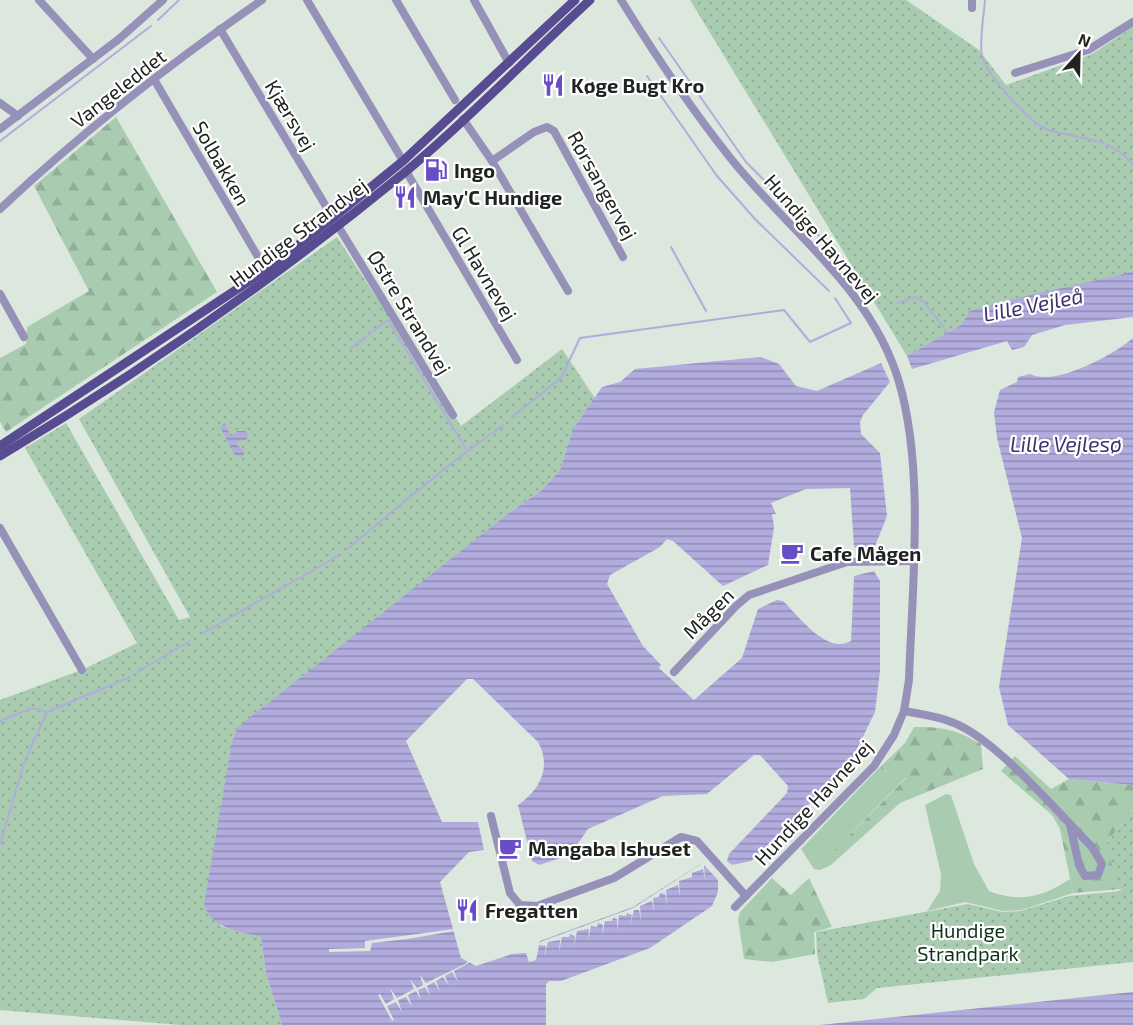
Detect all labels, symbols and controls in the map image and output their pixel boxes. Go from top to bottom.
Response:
north arrow [1049,24,1109,84]
text: N [1076,29,1094,51]
street label: Vangeleddet [66,43,171,133]
restaurant icon: Køge Bugt Kro [540,72,566,98]
place label: Køge Bugt Kro [571,73,704,97]
street label: Kjærsvej [260,75,322,155]
street label: Solbakken [188,117,256,209]
street label: Rørsangervej [563,126,643,244]
fuel station icon: Ingo [423,157,449,183]
place label: Ingo [454,158,495,182]
street label: Hundige Havnevej [760,169,884,307]
street label: Hundige Strandvej [224,172,372,292]
restaurant icon: May'C Hundige [392,184,418,210]
place label: May'C Hundige [423,185,562,210]
street label: Gl Havnevej [447,221,523,325]
street label: Østre Strandvej [363,245,457,379]
water label: Lille Vejleå [981,282,1085,327]
water label: Lille Vejlesø [1010,431,1122,457]
cafe icon: Cafe Mågen [779,540,805,566]
place label: Cafe Mågen [810,541,921,565]
street label: Mågen [678,583,738,643]
street label: Hundige Havnevej [749,734,877,870]
cafe icon: Mangaba Ishuset [497,835,523,861]
place label: Mangaba Ishuset [528,836,691,860]
restaurant icon: Fregatten [454,897,480,923]
place label: Fregatten [485,898,578,922]
park label: Hundige Strandpark [917,918,1019,965]

